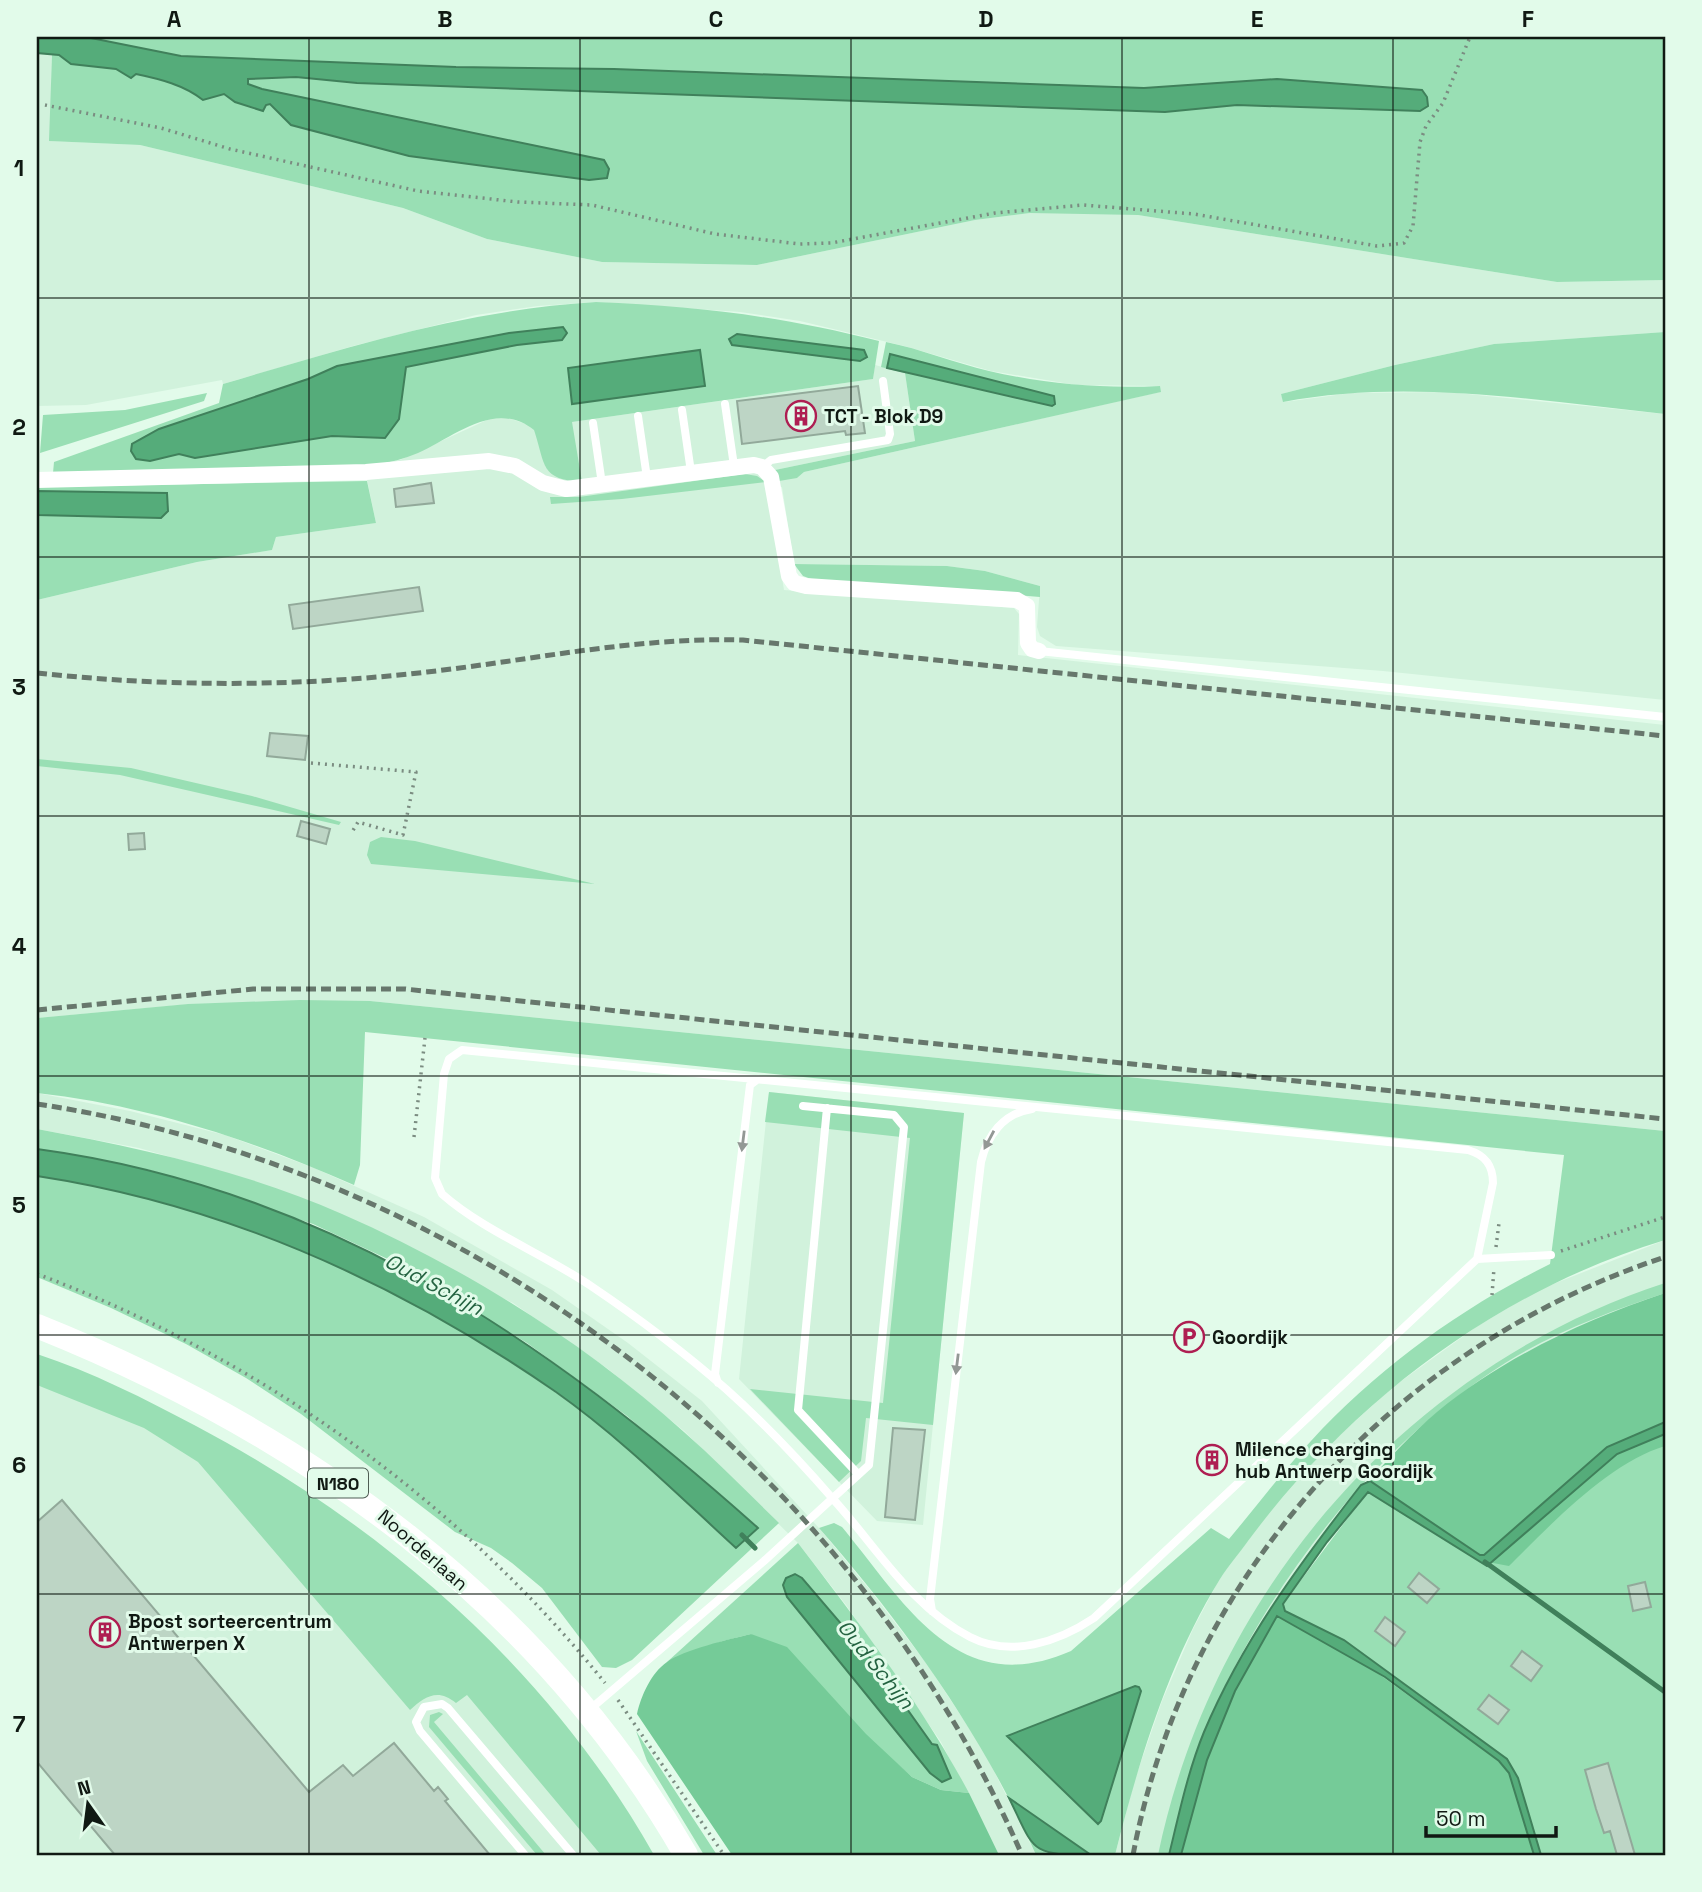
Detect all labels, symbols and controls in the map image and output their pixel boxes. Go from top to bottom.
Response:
text: A [167,4,182,34]
text: B [437,4,453,34]
text: C [709,4,723,34]
text: D [978,4,994,34]
text: E [1251,4,1263,34]
text: F [1522,4,1534,34]
text: 1 [14,153,24,183]
building icon: TCT - Blok D9 [784,399,818,433]
place label: TCT - Blok D9 [824,404,943,429]
text: 2 [12,412,26,442]
text: 3 [12,672,26,702]
text: 4 [12,931,27,961]
one-way arrow [984,1130,996,1150]
one-way arrow [737,1131,748,1153]
text: 5 [12,1190,26,1220]
water label: Oud Schijn [380,1247,489,1322]
parking icon: Goordijk [1172,1320,1206,1354]
place label: Goordijk [1212,1325,1288,1350]
one-way arrow [952,1353,963,1375]
place label: Milence charging hub Antwerp Goordijk [1235,1437,1434,1484]
building icon: Milence charging hub Antwerp Goordijk [1195,1443,1229,1477]
text: 6 [12,1450,26,1480]
road number: N180 [308,1468,368,1498]
street label: Noorderlaan [373,1504,473,1596]
place label: Bpost sorteercentrum Antwerpen X [128,1609,332,1656]
water label: Oud Schijn [832,1614,921,1715]
building icon: Bpost sorteercentrum Antwerpen X [88,1615,122,1649]
text: 7 [13,1709,26,1739]
north arrow [52,1770,122,1840]
text: N [75,1774,93,1802]
scale bar [1426,1794,1555,1838]
text: 50 m [1436,1805,1486,1832]

